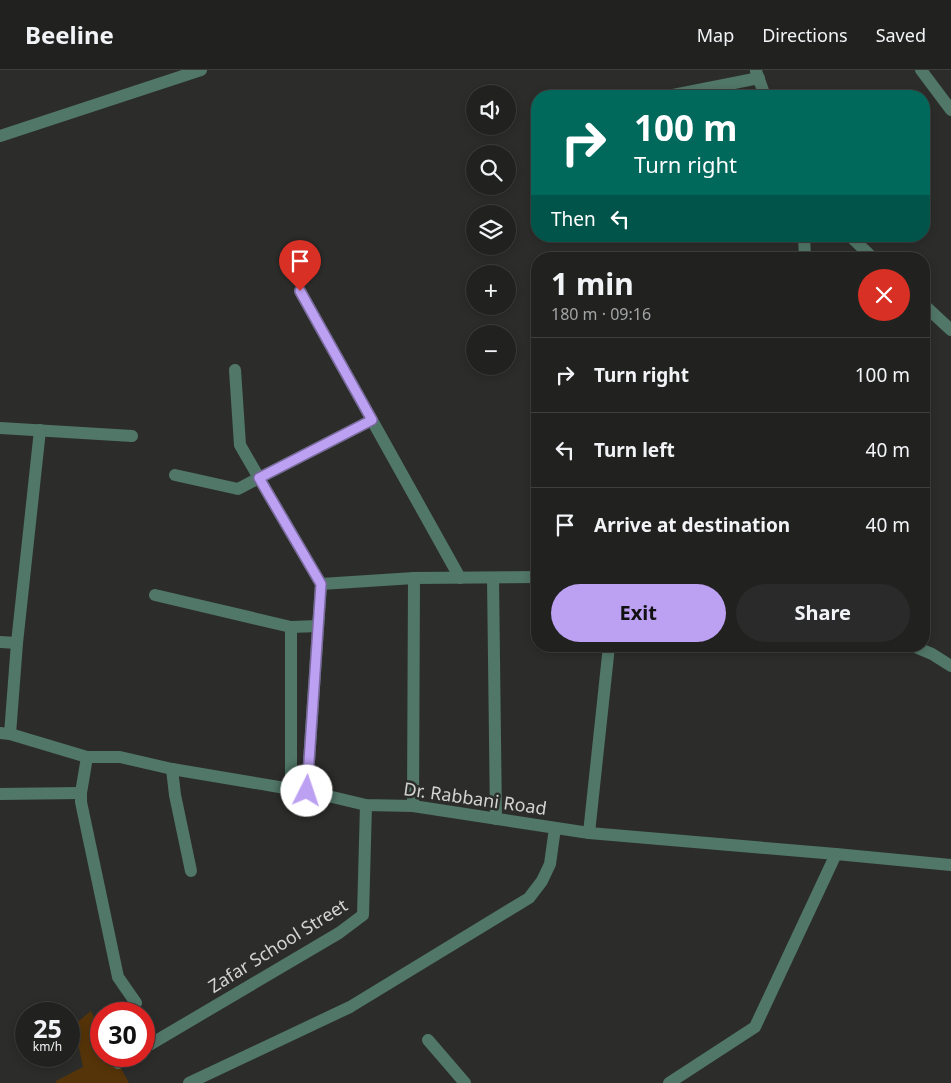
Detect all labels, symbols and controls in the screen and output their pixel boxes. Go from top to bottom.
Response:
text: Beeline [25,18,114,51]
text: Map [697,23,734,47]
text: Directions [762,23,848,47]
text: Saved [876,23,926,47]
map controls [466,85,516,375]
button: sound [466,85,516,135]
text: 100 m [634,104,737,151]
icon: right [551,110,616,175]
button: search [466,145,516,195]
text: Turn right [634,149,737,179]
button: layers [466,205,516,255]
icon: left [606,205,634,233]
text: Then [551,206,596,232]
pin [279,240,321,291]
icon: arrive [286,247,314,275]
text: 1 min [551,263,634,304]
button: + [466,265,516,315]
button: close [858,269,910,321]
text: 180 m · 09:16 [551,303,651,325]
button: − [466,325,516,375]
icon: right [551,361,579,389]
text: Turn right [594,362,689,388]
text: 100 m [855,362,910,388]
icon: left [551,436,579,464]
text: Turn left [594,437,675,463]
text: 40 m [866,437,910,463]
icon: arrive [551,511,579,539]
text: Arrive at destination [594,512,790,538]
text: 40 m [866,512,910,538]
button: Exit [551,584,726,642]
button: Share [736,584,910,642]
position arrow [280,764,332,816]
street label: Dr. Rabbani Road [402,776,548,820]
street label: Zafar School Street [203,892,352,998]
speed limit sign: 30 [90,1002,155,1067]
text: 25 [33,1011,62,1045]
text: km/h [33,1038,62,1055]

